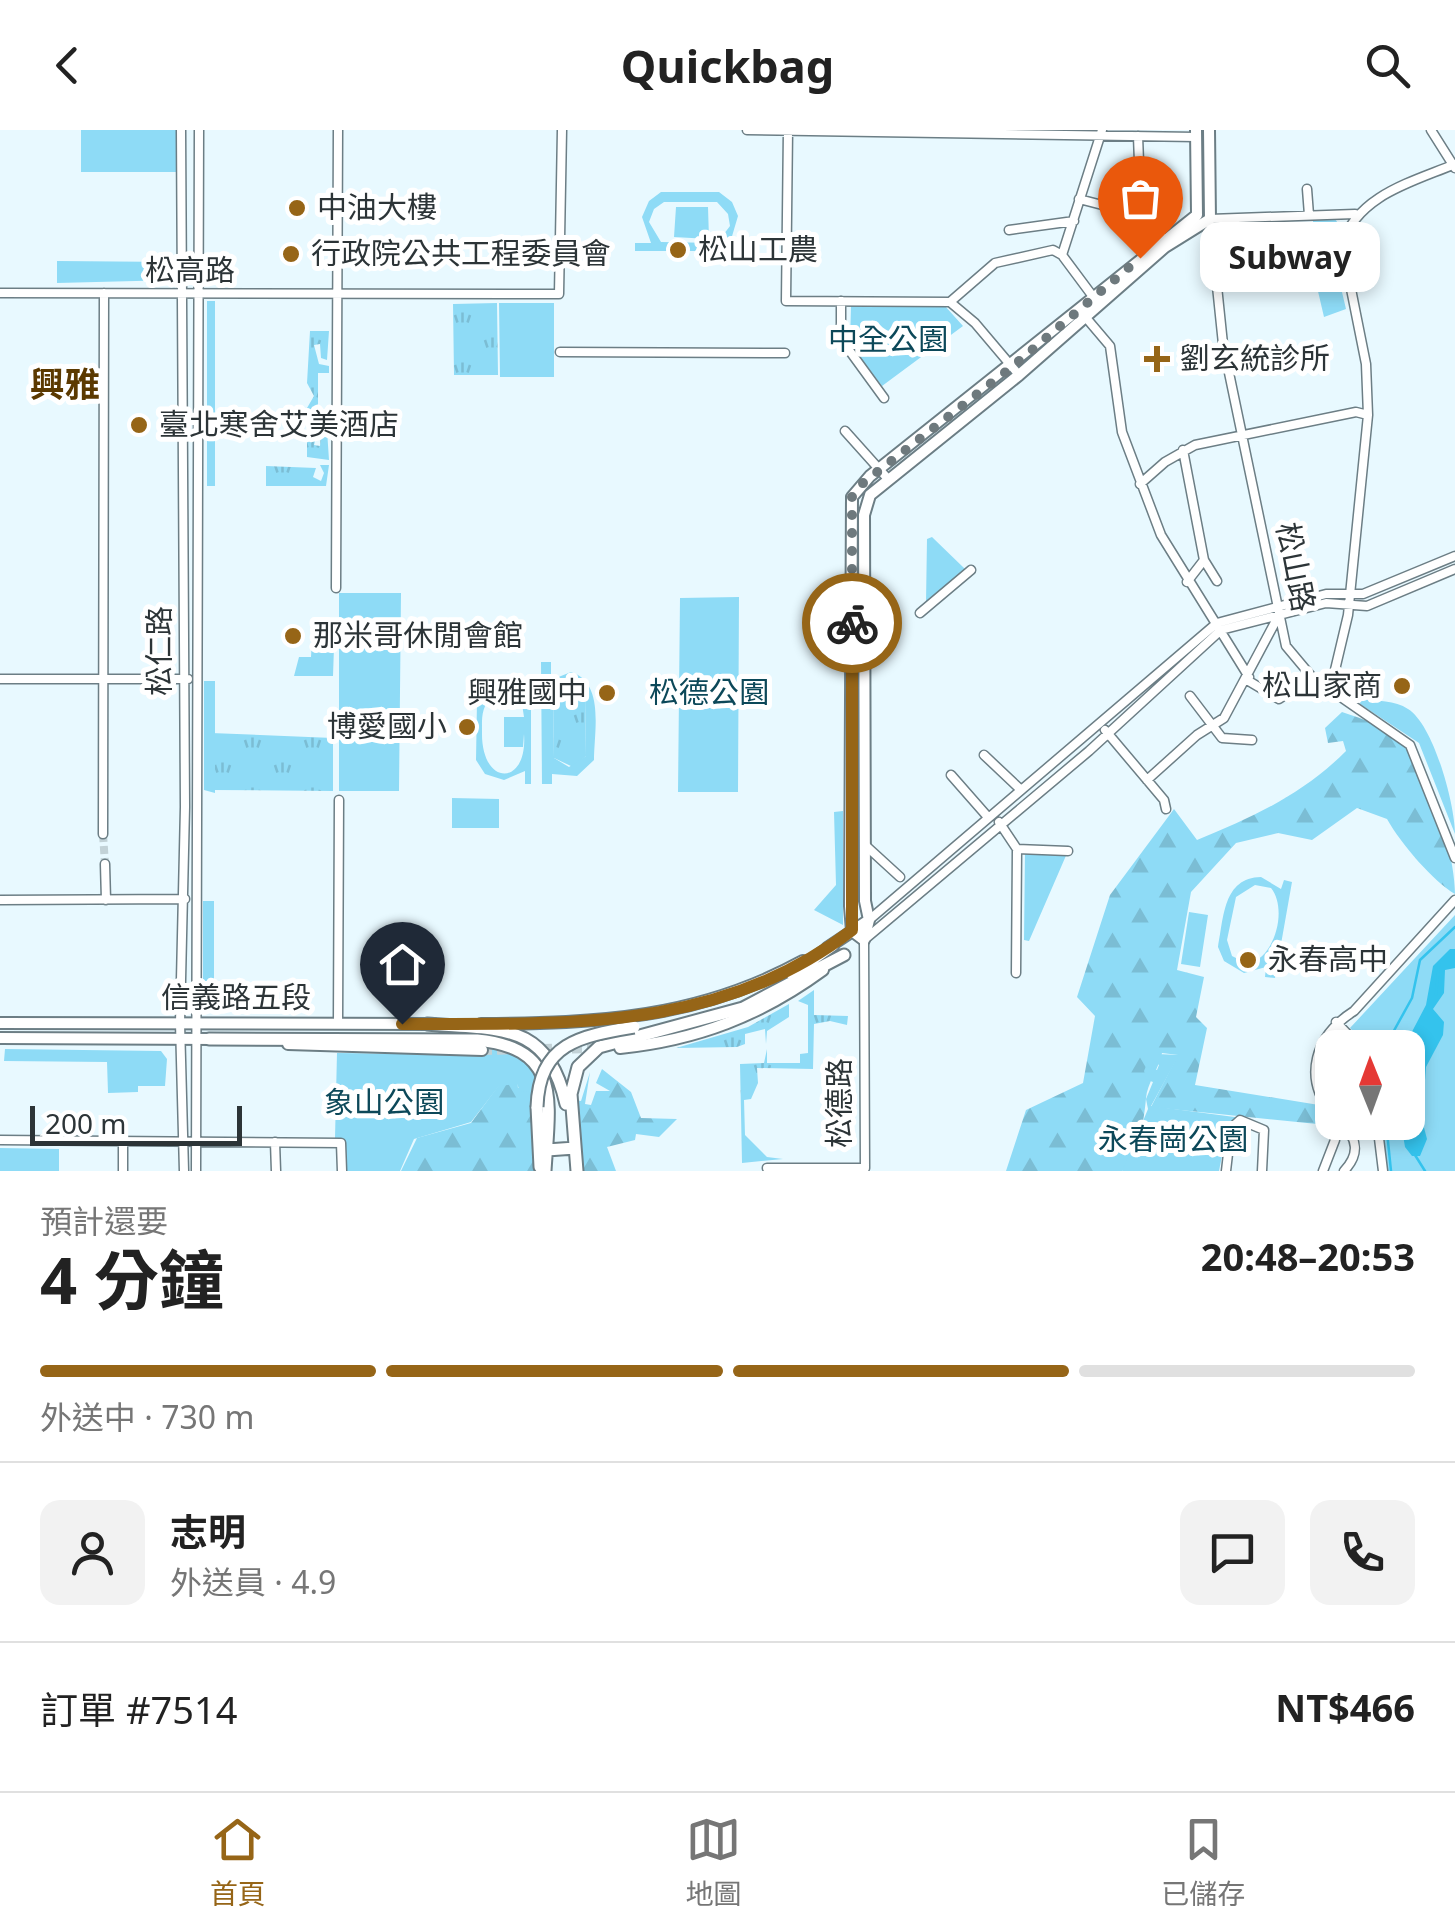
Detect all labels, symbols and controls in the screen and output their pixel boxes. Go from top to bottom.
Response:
text: Quickbag [621,35,834,96]
icon: back [40,38,95,93]
icon: search [1360,38,1415,93]
pin [1098,156,1183,259]
icon: bag [1113,171,1168,226]
place label: 中油大樓 [317,186,437,227]
marker: 中油大樓 [286,197,308,219]
callout: Subway [1200,223,1380,293]
place label: 松山工農 [698,228,818,269]
place label: 行政院公共工程委員會 [311,232,611,273]
text: Subway [1229,235,1351,278]
marker: 松山工農 [667,239,689,261]
marker: 行政院公共工程委員會 [280,243,302,265]
street label: 松高路 [145,249,235,290]
park label: 中全公園 [828,318,948,359]
place label: 劉玄統診所 [1180,337,1330,378]
marker: 劉玄統診所 [1144,346,1170,372]
district label: 興雅 [30,360,100,407]
place label: 臺北寒舍艾美酒店 [159,403,399,444]
marker: 臺北寒舍艾美酒店 [128,414,150,436]
street label: 松山路 [1268,519,1325,615]
courier [802,573,902,673]
icon: bike [825,596,880,651]
street label: 松仁路 [138,606,179,696]
place label: 那米哥休閒會館 [313,614,523,655]
marker: 那米哥休閒會館 [282,625,304,647]
place label: 松山家商 [1262,664,1382,705]
place label: 興雅國中 [467,671,587,712]
park label: 松德公園 [649,671,769,712]
marker: 松山家商 [1391,675,1413,697]
marker: 興雅國中 [596,682,618,704]
place label: 博愛國小 [327,705,447,746]
marker: 博愛國小 [456,716,478,738]
pin [360,922,445,1025]
icon: home [375,937,430,992]
place label: 永春高中 [1268,938,1388,979]
marker: 永春高中 [1237,949,1259,971]
street label: 信義路五段 [161,976,311,1017]
north arrow [1315,1030,1425,1140]
map controls [1315,1030,1425,1140]
street label: 松德路 [818,1058,859,1148]
park label: 象山公園 [324,1081,444,1122]
scale bar [30,1101,242,1146]
text: 200 m [45,1104,127,1142]
park label: 永春崗公園 [1098,1118,1248,1159]
text: 預計還要 [40,1199,168,1242]
text: 20:48–20:53 [1201,1230,1415,1282]
text: 4 分鐘 [40,1235,224,1323]
text: 外送中 · 730 m [40,1395,254,1438]
button: person [40,1500,145,1605]
button: chat [1180,1500,1285,1605]
button: phone [1310,1500,1415,1605]
text: 志明 [170,1505,246,1557]
text: 外送員 · 4.9 [170,1560,336,1603]
text: NT$466 [1275,1681,1415,1733]
text: 訂單 #7514 [40,1683,237,1735]
tab: 首頁 [210,1812,266,1912]
tab: 地圖 [685,1812,741,1912]
tab: 已儲存 [1161,1812,1245,1912]

